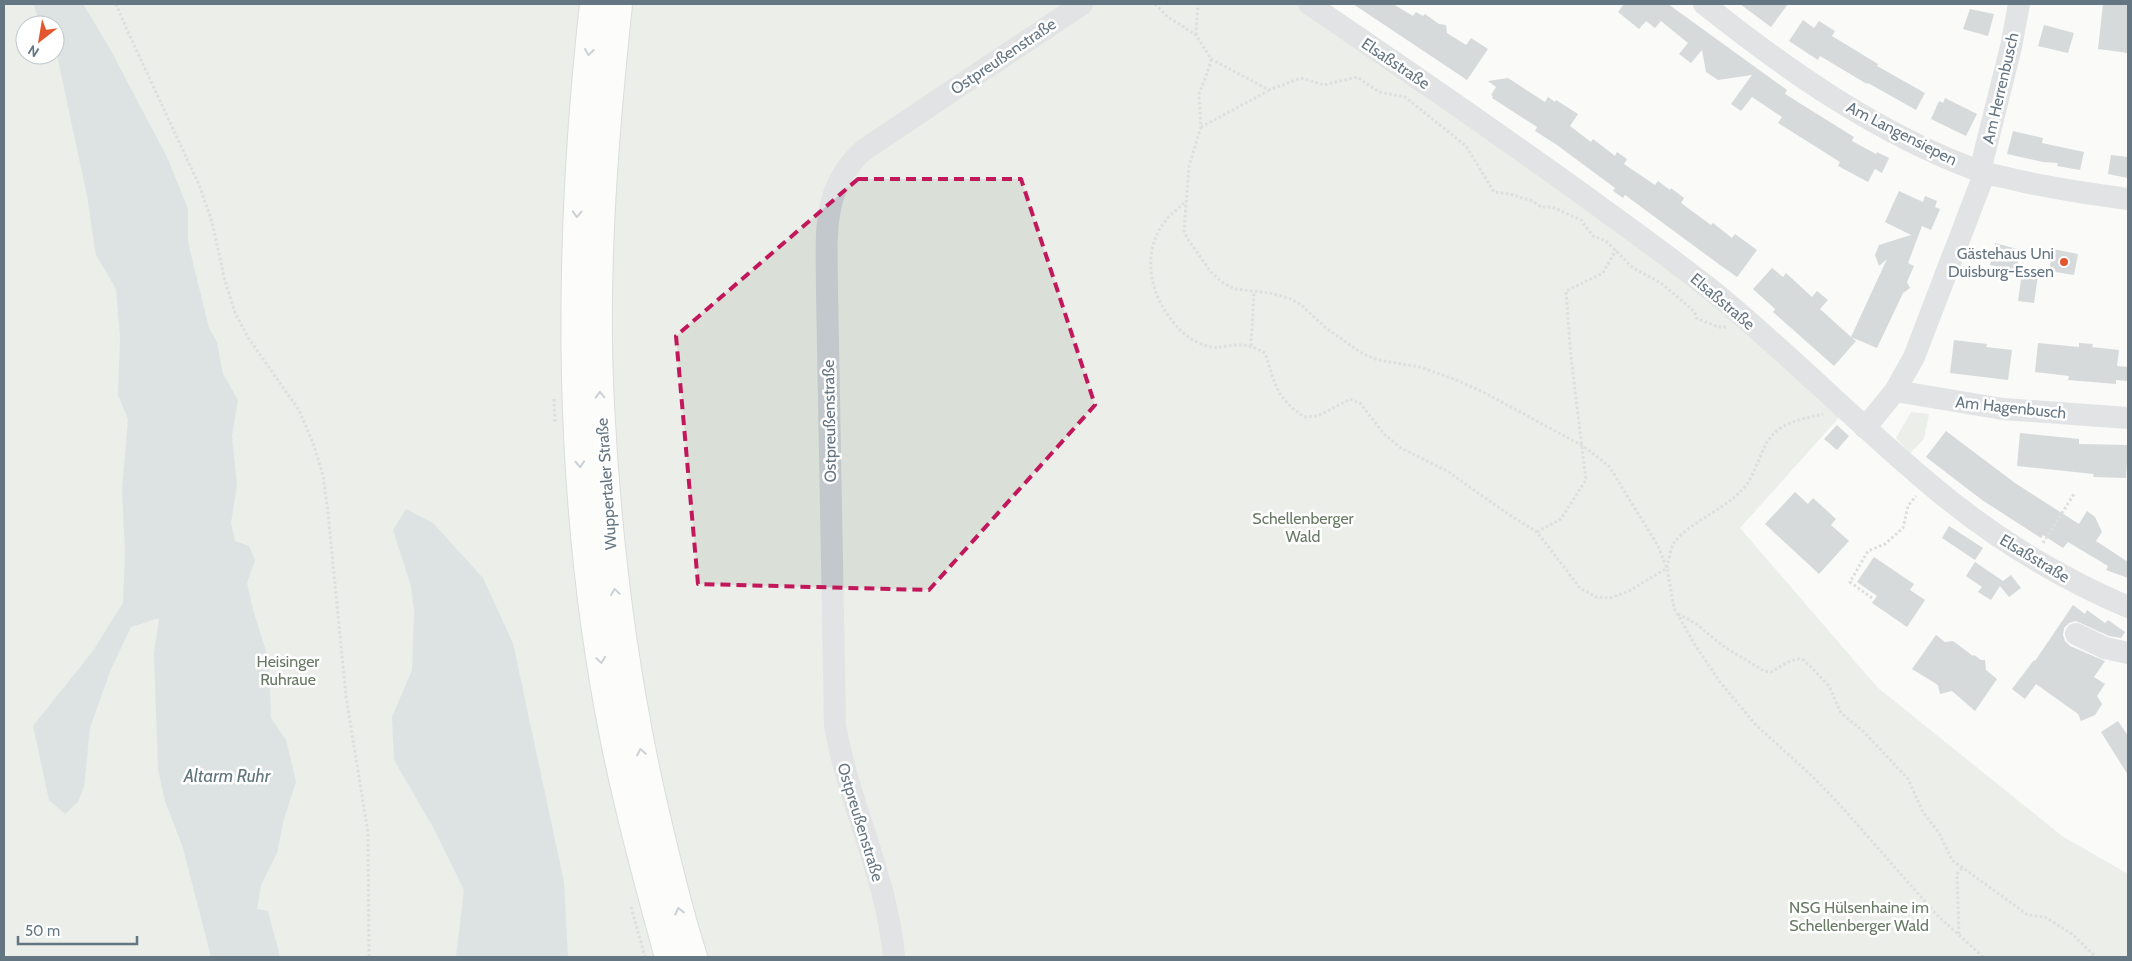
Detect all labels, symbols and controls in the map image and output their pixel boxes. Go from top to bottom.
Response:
street label: Ostpreußenstraße [947,14,1060,99]
north arrow [15,15,65,65]
street label: Am Herrenbusch [1978,31,2023,146]
street label: Elsaßstraße [1358,34,1433,93]
text: N [24,41,42,61]
one-way arrow [583,49,594,57]
street label: Am Langensiepen [1843,97,1960,170]
one-way arrow [571,211,582,219]
place label: Gästehaus Uni Duisburg-Essen [1948,244,2054,281]
marker: Gästehaus Uni Duisburg-Essen [2058,256,2070,268]
street label: Elsaßstraße [1687,269,1759,334]
street label: Ostpreußenstraße [819,359,840,483]
one-way arrow [594,391,605,399]
street label: Am Hagenbusch [1955,392,2067,423]
street label: Wuppertaler Straße [592,417,621,551]
one-way arrow [575,460,585,468]
park label: Schellenberger Wald [1252,509,1355,546]
street label: Elsaßstraße [1996,530,2073,587]
one-way arrow [611,588,621,596]
park label: Heisinger Ruhraue [257,652,320,689]
one-way arrow [596,656,606,665]
one-way arrow [637,748,647,757]
street label: Ostpreußenstraße [833,761,888,884]
water label: Altarm Ruhr [183,765,272,787]
park label: NSG Hülsenhaine im Schellenberger Wald [1789,898,1929,935]
one-way arrow [674,906,685,915]
scale bar [18,914,136,946]
text: 50 m [25,922,60,940]

